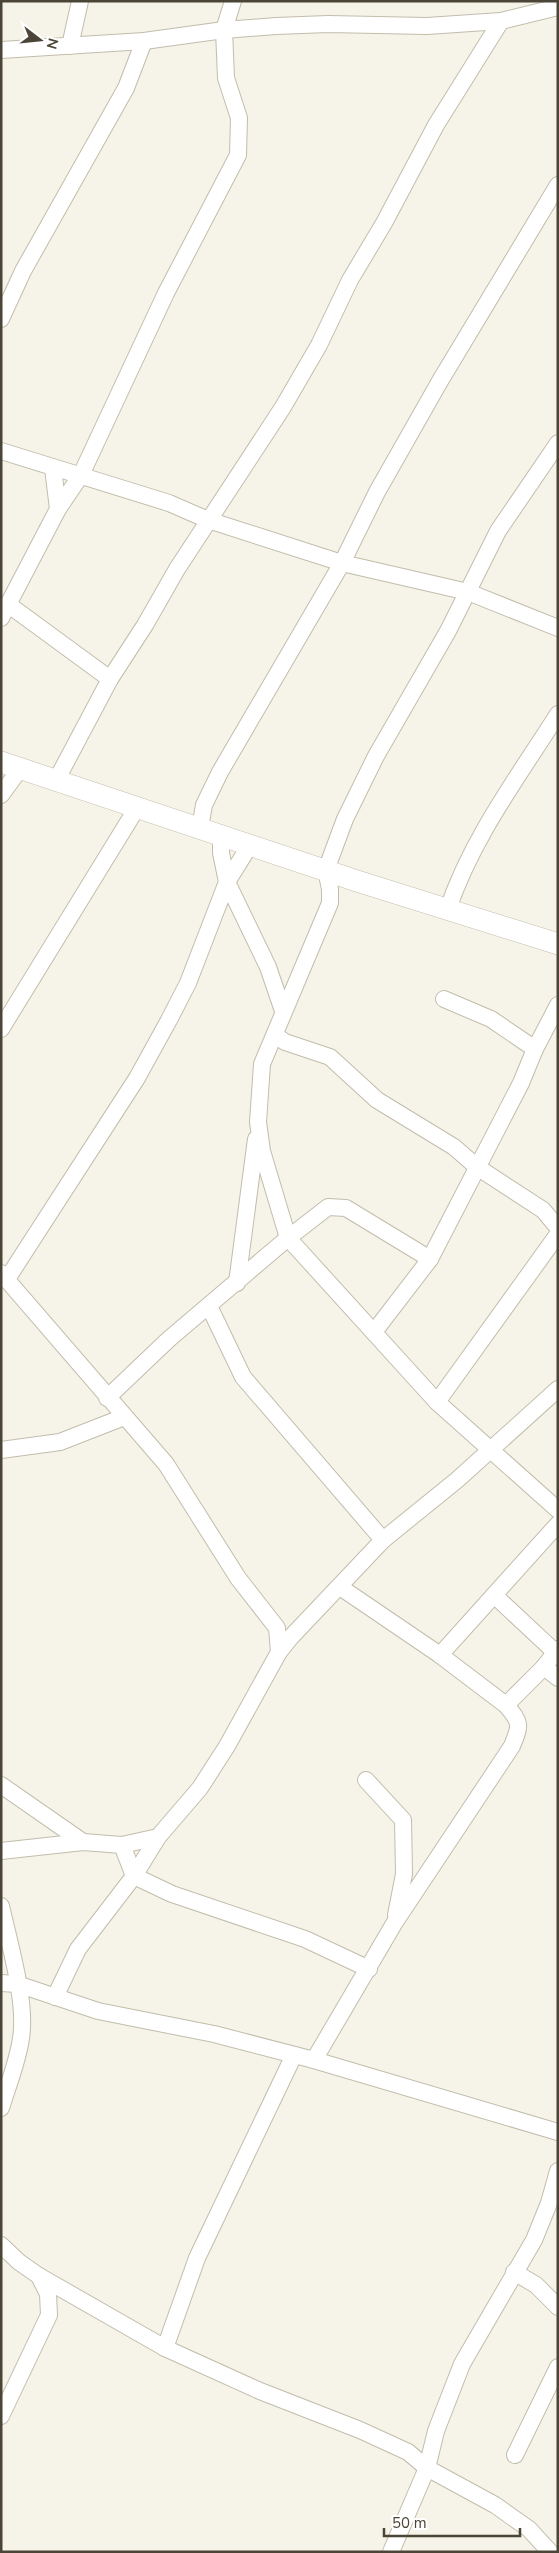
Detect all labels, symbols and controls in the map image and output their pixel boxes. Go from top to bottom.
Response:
north arrow [15,15,65,65]
text: N [41,36,63,51]
scale bar [384,2506,520,2538]
text: 50 m [392,2513,427,2533]

